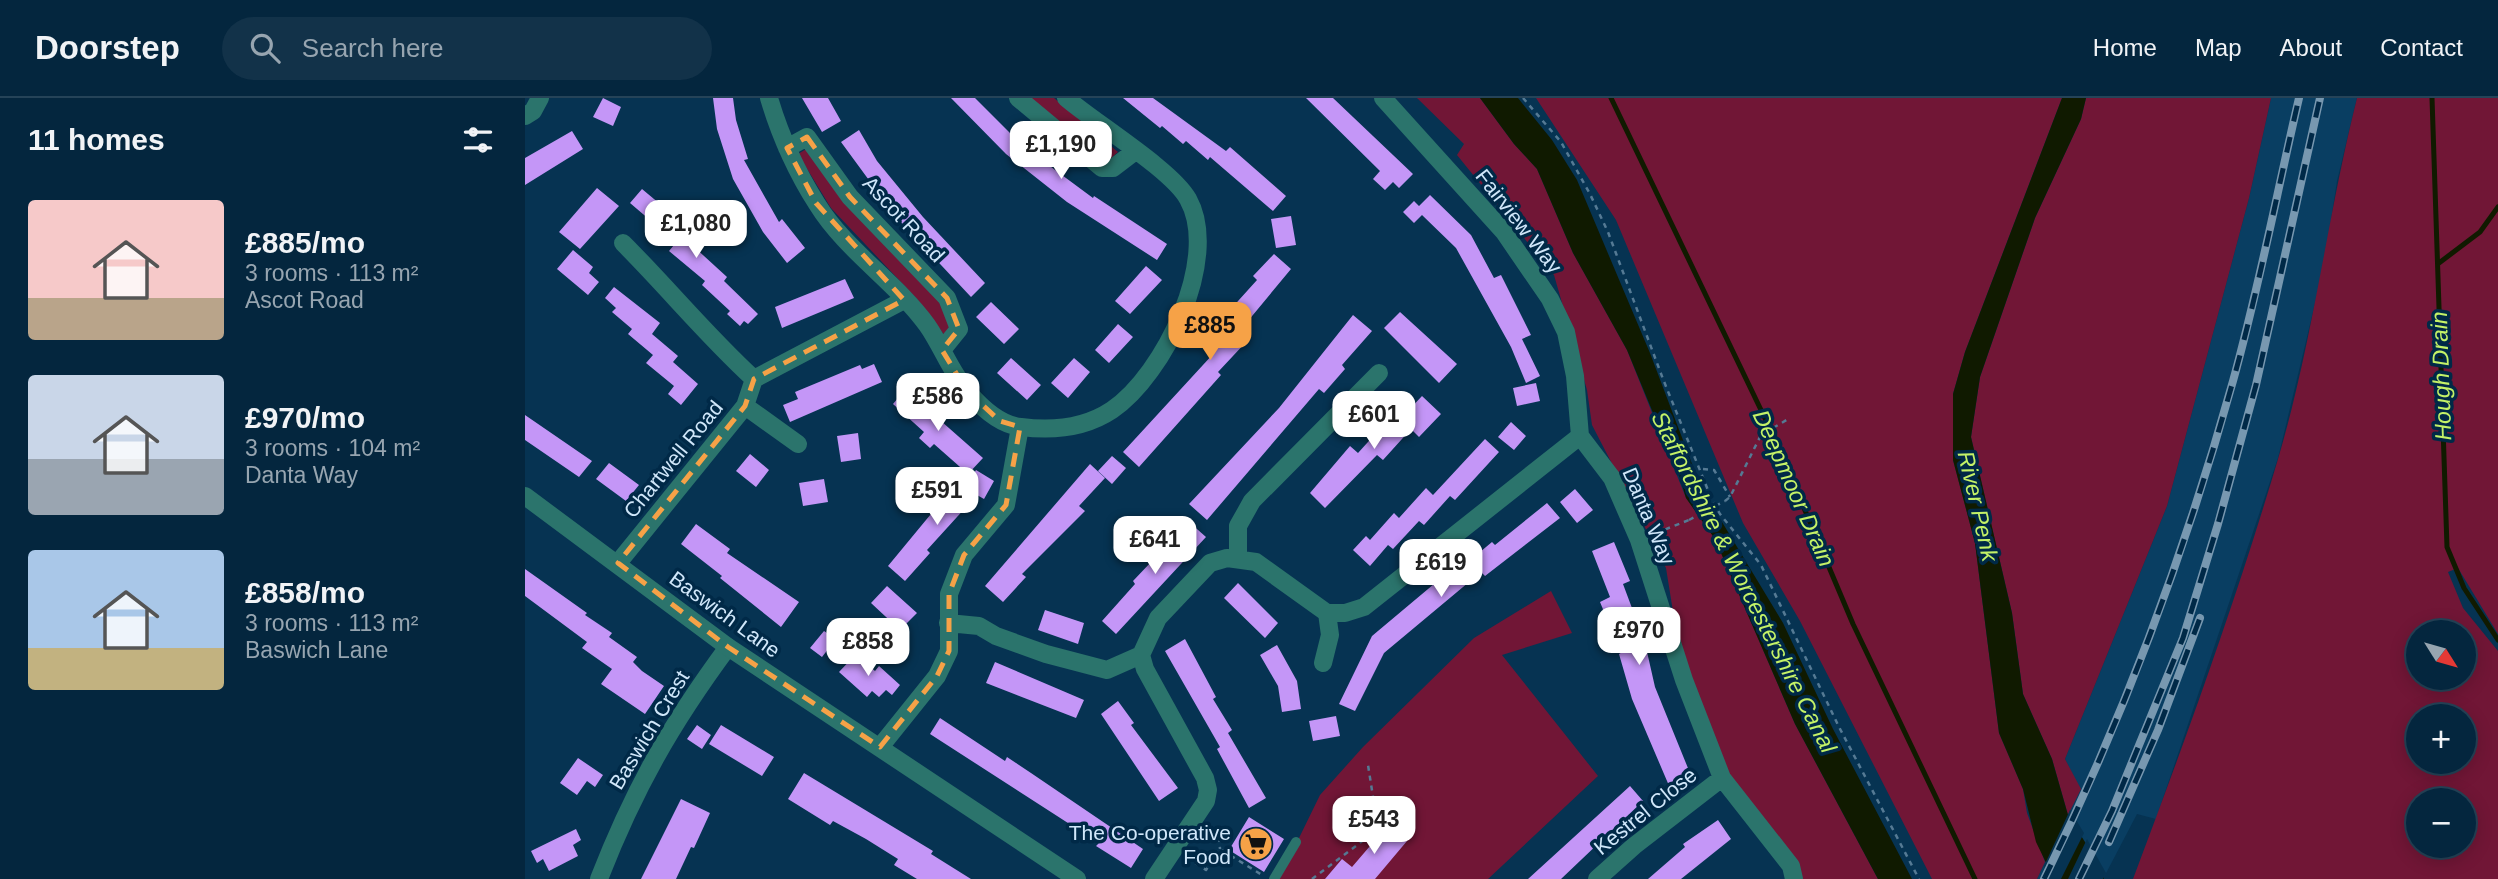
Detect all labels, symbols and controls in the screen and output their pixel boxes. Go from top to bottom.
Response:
search box [222,17,712,80]
text: Doorstep [35,29,180,66]
icon: search [246,29,284,67]
text: Search here [302,33,444,63]
text: Home [2093,34,2157,61]
text: Map [2195,34,2242,61]
text: About [2280,34,2342,61]
text: Contact [2380,34,2463,61]
icon: filters [459,121,497,159]
pin: £1,190 [1004,122,1118,181]
text: 11 homes [28,123,165,156]
text: £1,190 [1026,131,1096,157]
street label: Fairview Way [1471,165,1567,278]
street label: Ascot Road [859,171,949,267]
pin: £1,080 [639,200,753,260]
text: £1,080 [661,210,731,236]
text: £885/mo [245,226,365,259]
icon: home [84,228,168,312]
text: 3 rooms · 113 m² [245,260,418,286]
text: Ascot Road [245,287,364,313]
pin: £885 [1169,302,1251,362]
water label: Hough Drain [2426,311,2456,441]
text: £885 [1184,312,1236,338]
pin: £586 [897,374,979,433]
text: £586 [912,383,964,409]
pin: £601 [1333,392,1415,451]
street label: Chartwell Road [619,396,727,522]
text: £970/mo [245,401,365,434]
text: £601 [1348,401,1400,427]
icon: home [84,403,168,487]
water label: Deepmoor Drain [1748,406,1840,570]
water label: Staffordshire & Worcestershire Canal [1646,407,1842,758]
text: 3 rooms · 104 m² [245,435,420,461]
water label: River Penk [1953,448,2004,565]
text: Danta Way [245,462,358,488]
street label: Danta Way [1618,464,1680,568]
pin: £591 [896,468,978,527]
text: £591 [911,477,963,503]
pin: £641 [1114,517,1196,576]
text: £641 [1129,526,1181,552]
pin: £619 [1400,540,1482,599]
text: £619 [1415,549,1467,575]
street label: Baswich Lane [665,566,785,662]
text: £858/mo [245,576,365,609]
icon: home [84,578,168,662]
pin: £970 [1598,608,1680,667]
text: 3 rooms · 113 m² [245,610,418,636]
text: £970 [1613,617,1665,643]
pin: £858 [827,618,909,678]
north arrow [2406,620,2476,690]
map controls [2406,620,2476,858]
text: £858 [842,628,894,654]
text: Baswich Lane [245,637,388,663]
street label: Baswich Crest [605,666,694,793]
button: + [2406,704,2476,774]
street label: Kestrel Close [1589,763,1701,859]
button: − [2406,788,2476,858]
pin: £543 [1333,796,1415,856]
text: £543 [1348,806,1400,832]
place label: The Co-operative Food [1069,821,1231,868]
supermarket icon: The Co-operative Food [1237,825,1275,863]

